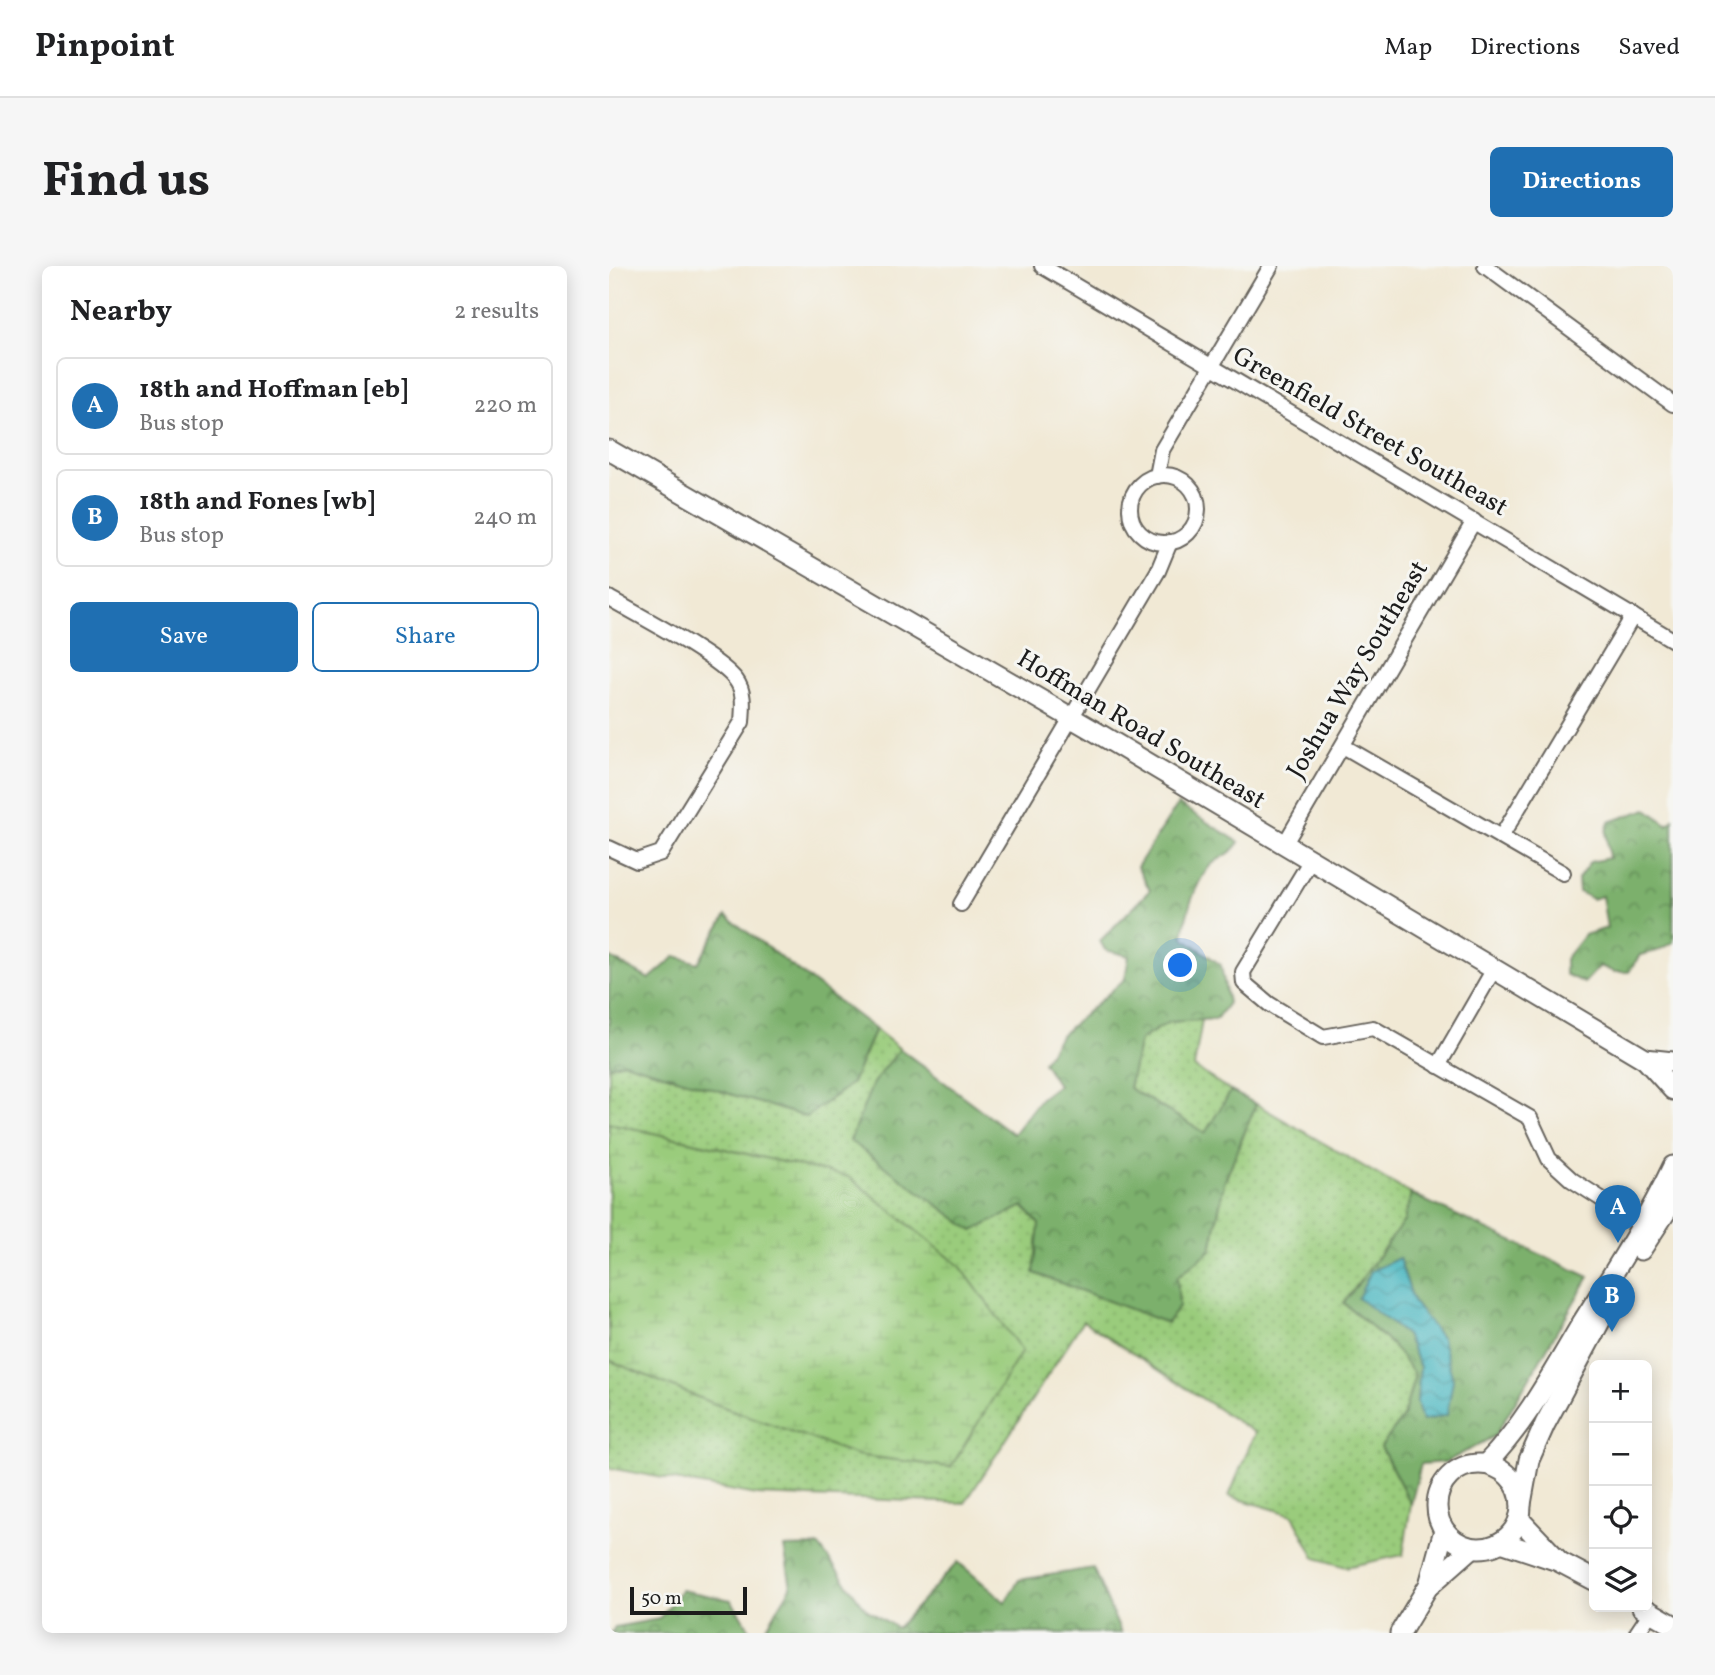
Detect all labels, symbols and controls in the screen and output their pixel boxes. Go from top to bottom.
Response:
text: Pinpoint [35,25,175,71]
text: Map [1384,31,1432,65]
text: Directions [1470,31,1580,65]
text: Saved [1618,31,1680,65]
button: Directions [1490,147,1673,217]
text: Find us [42,148,210,217]
text: Nearby [70,291,172,333]
text: 2 results [454,296,539,328]
street label: Greenfield Street Southeast [1226,338,1514,526]
text: 18th and Hoffman [eb] [139,372,408,408]
text: A [87,390,103,422]
text: 220 m [474,390,537,422]
text: Bus stop [139,408,224,440]
text: 18th and Fones [wb] [139,484,375,520]
text: B [87,502,103,534]
text: 240 m [473,502,537,534]
text: Bus stop [139,520,224,552]
street label: Joshua Way Southeast [1278,554,1438,786]
button: Save [70,602,298,672]
button: Share [312,602,539,672]
street label: Hoffman Road Southeast [1010,641,1272,819]
your location [1163,948,1197,982]
pin: A [1595,1185,1641,1243]
pin: B [1589,1274,1635,1332]
map controls [1589,1360,1652,1612]
button: + [1589,1360,1652,1423]
button: − [1589,1423,1652,1486]
button: locate [1589,1486,1652,1549]
button: layers [1589,1549,1652,1612]
scale bar [630,1584,747,1616]
text: 50 m [641,1586,682,1612]

